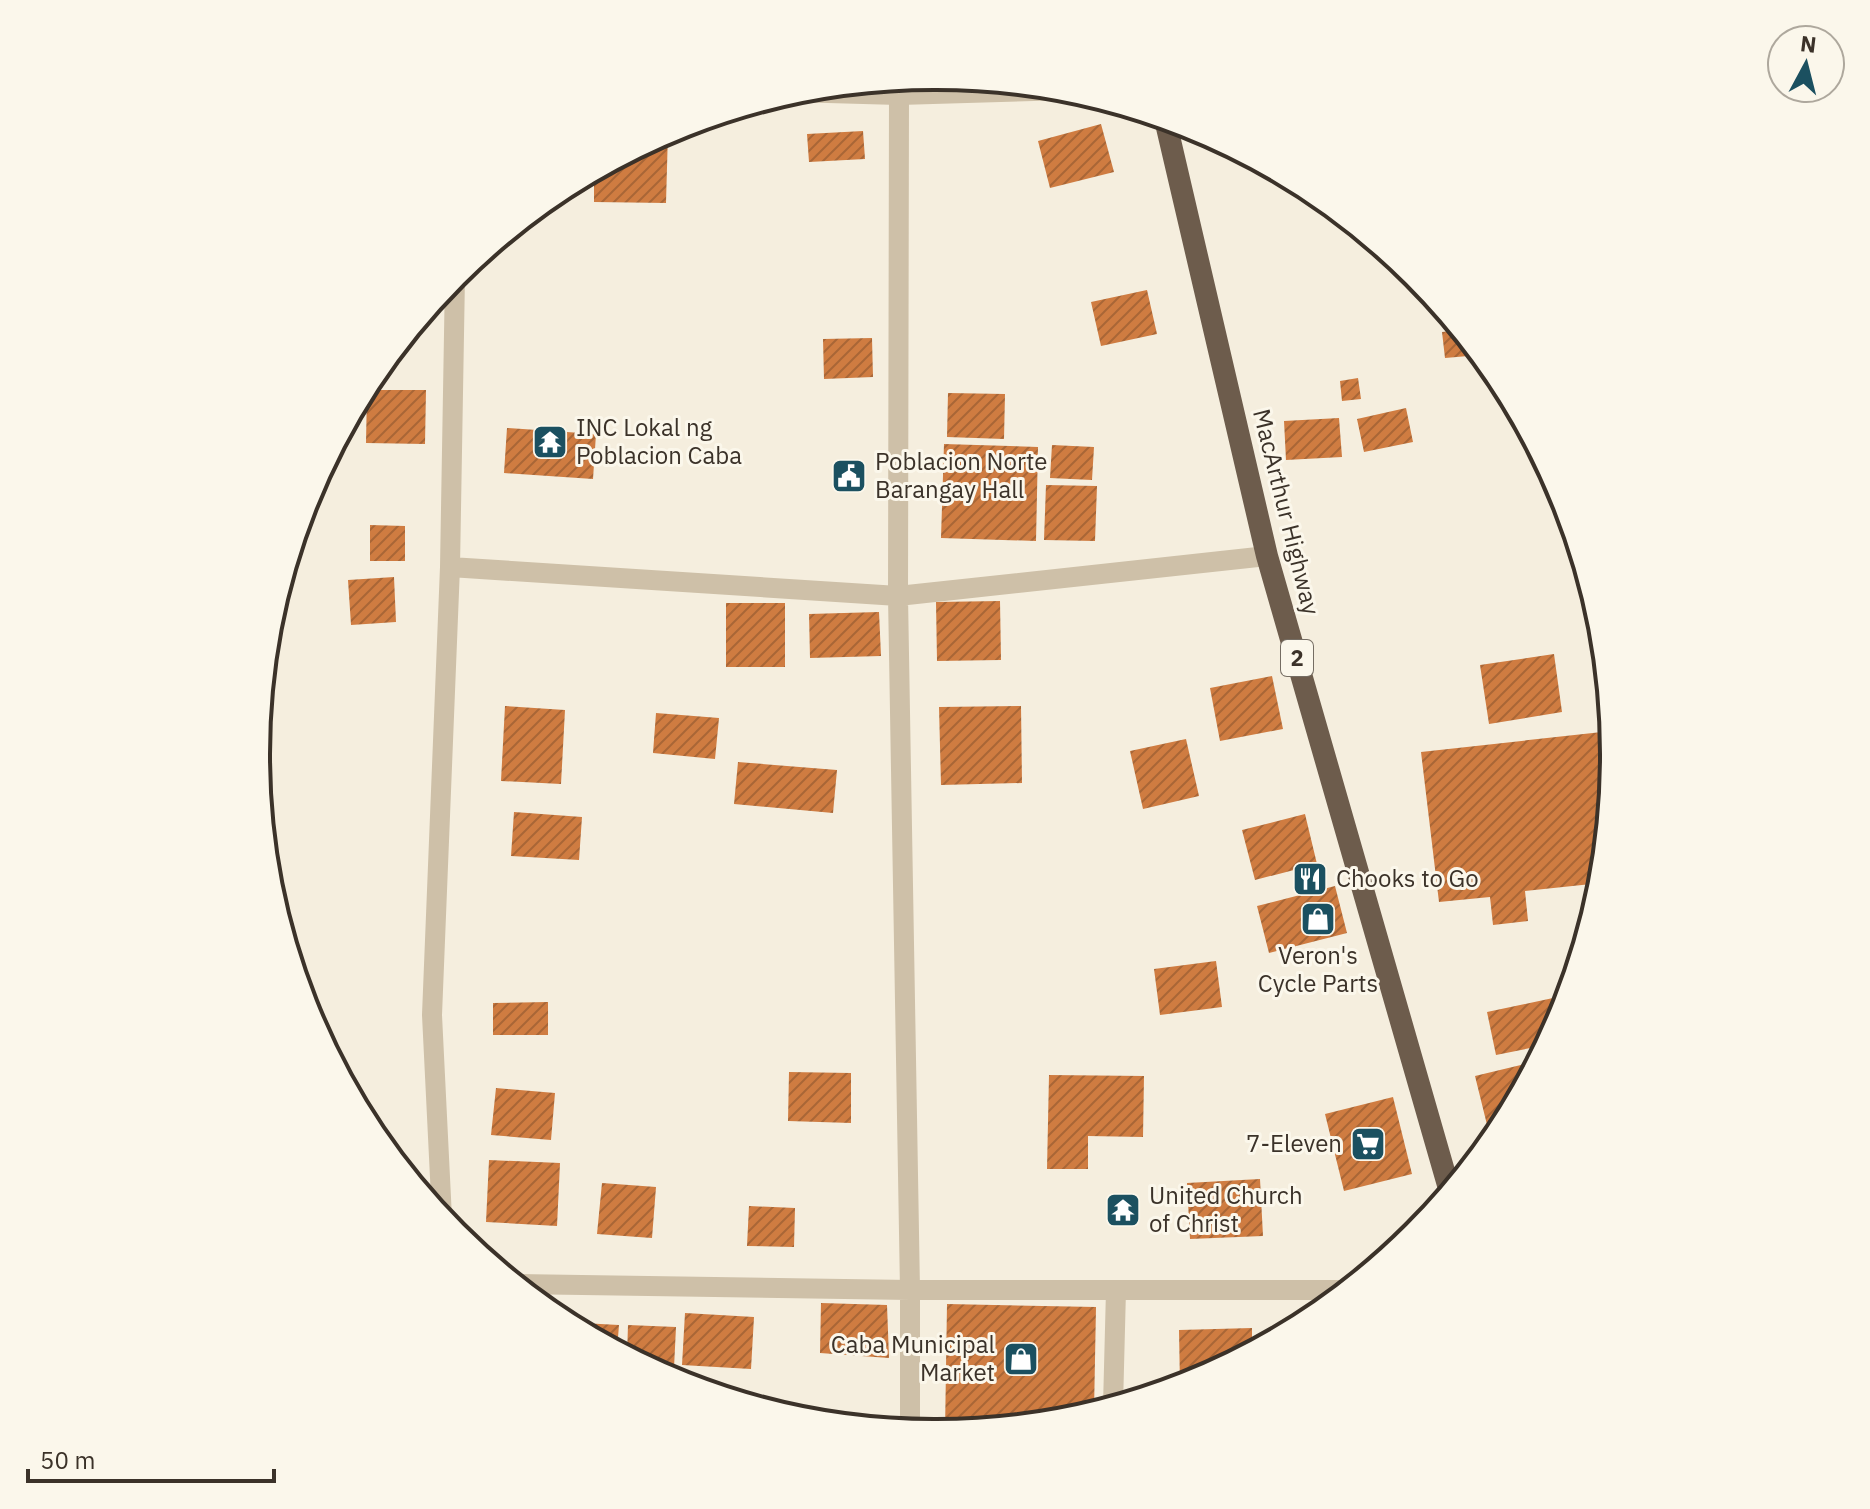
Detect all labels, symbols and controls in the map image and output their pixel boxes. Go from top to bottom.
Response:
north arrow [1766,24,1846,104]
text: N [1799,28,1818,59]
street label: MacArthur Highway [1246,405,1328,618]
place label: INC Lokal ng Poblacion Caba [576,411,742,471]
temple icon: INC Lokal ng Poblacion Caba [531,423,569,461]
place label: Poblacion Norte Barangay Hall [875,445,1047,505]
public building icon: Poblacion Norte Barangay Hall [830,457,868,495]
road number: 2 [1281,640,1313,676]
restaurant icon: Chooks to Go [1291,860,1329,898]
place label: Chooks to Go [1336,862,1479,894]
shop icon: Veron's Cycle Parts [1299,900,1337,938]
place label: Veron's Cycle Parts [1258,939,1378,999]
supermarket icon: 7-Eleven [1349,1125,1387,1163]
place label: 7-Eleven [1246,1127,1342,1159]
place label: United Church of Christ [1149,1179,1303,1239]
temple icon: United Church of Christ [1104,1191,1142,1229]
place label: Caba Municipal Market [831,1328,995,1388]
shop icon: Caba Municipal Market [1002,1340,1040,1378]
scale bar [28,1433,274,1483]
text: 50 m [40,1444,95,1476]

